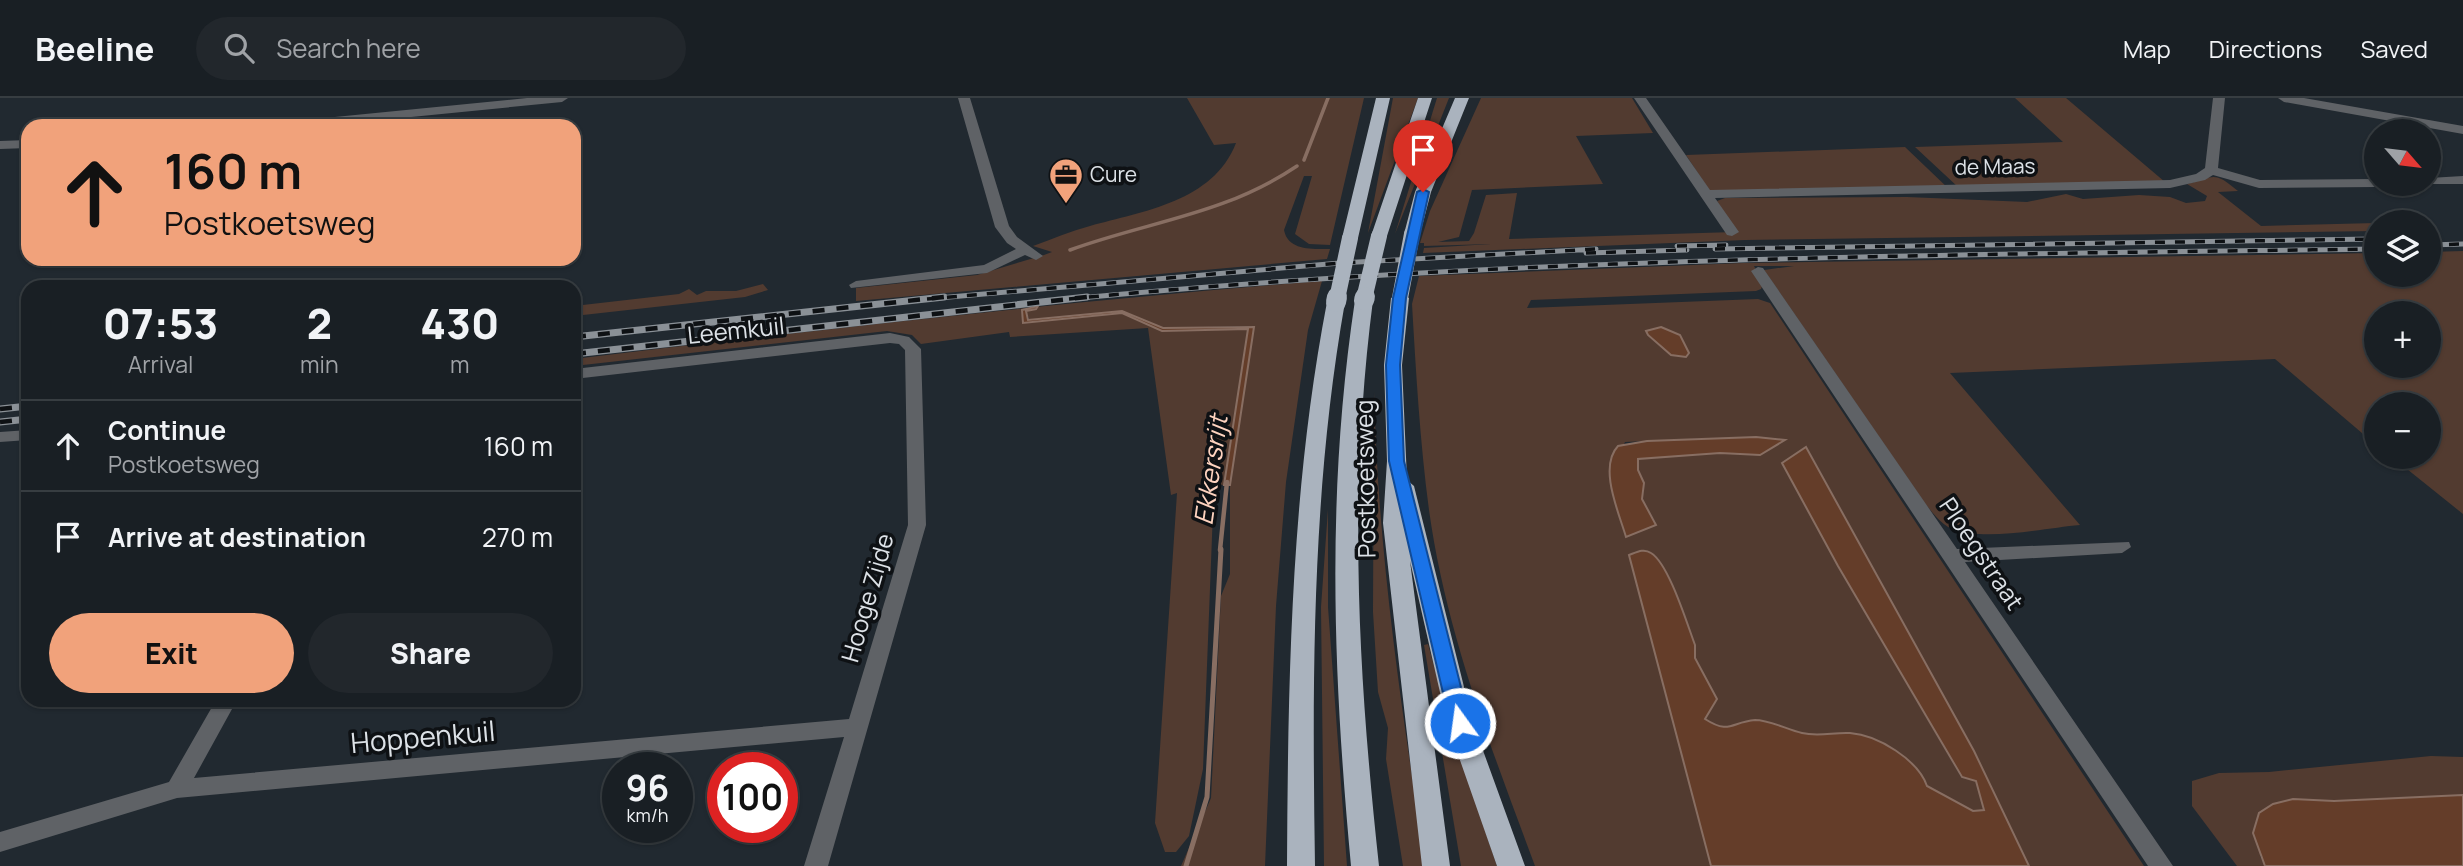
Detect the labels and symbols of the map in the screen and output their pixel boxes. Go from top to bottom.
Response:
north arrow [2364,119,2441,196]
pin [1393,120,1453,192]
street label: de Maas [1954,151,2036,181]
office icon: Cure [1047,156,1085,205]
place label: Cure [1090,160,1137,188]
street label: Leemkuil [686,308,786,351]
street label: Postkoetsweg [1347,399,1382,559]
water label: Ekkersrijt [1184,410,1236,527]
street label: Ploegstraat [1932,490,2032,616]
street label: Hooge Zijde [832,529,901,666]
position arrow [1423,686,1497,760]
street label: Hoppenkuil [349,711,497,761]
speed limit sign: 100 [707,752,798,843]

